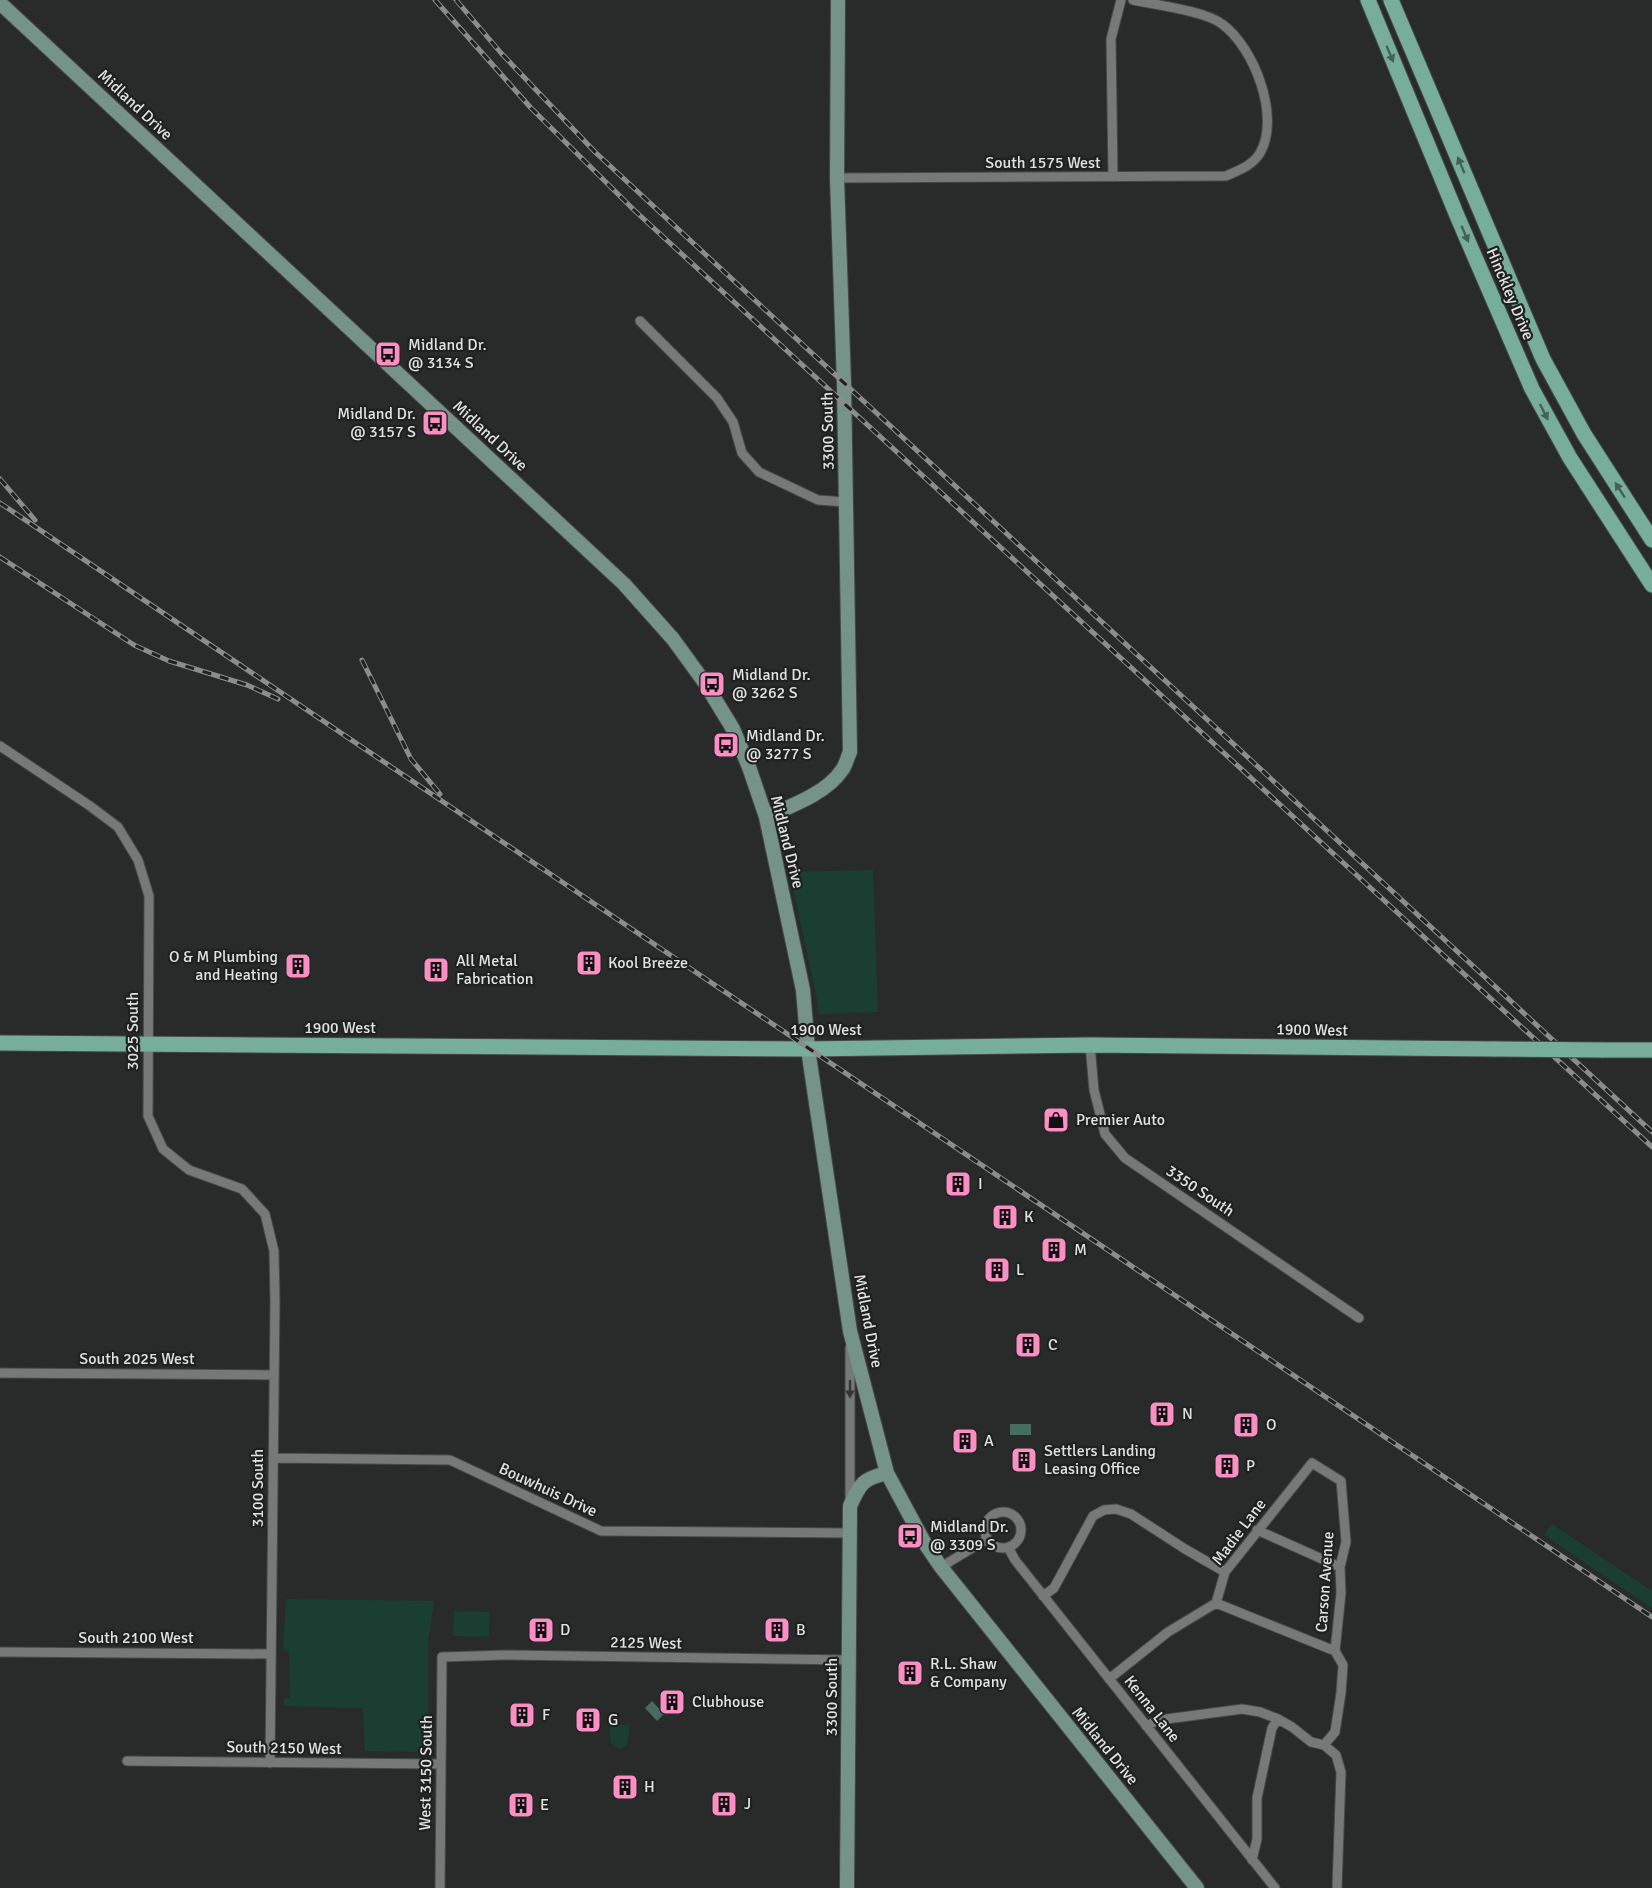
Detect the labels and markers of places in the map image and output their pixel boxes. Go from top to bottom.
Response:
place label: Midland Dr. @ 3134 S [408,335,487,373]
bus stop icon: Midland Dr. @ 3134 S [373,339,403,369]
place label: Midland Dr. @ 3157 S [337,404,416,442]
bus stop icon: Midland Dr. @ 3157 S [420,408,450,438]
place label: Midland Dr. @ 3262 S [732,665,811,703]
bus stop icon: Midland Dr. @ 3262 S [697,669,727,699]
place label: Midland Dr. @ 3277 S [746,726,825,764]
bus stop icon: Midland Dr. @ 3277 S [711,730,741,760]
place label: O & M Plumbing and Heating [169,947,278,985]
building icon: Kool Breeze [574,948,604,978]
building icon: O & M Plumbing and Heating [283,951,313,981]
place label: All Metal Fabrication [456,951,533,989]
place label: Kool Breeze [608,953,688,973]
building icon: All Metal Fabrication [421,955,451,985]
shop icon: Premier Auto [1041,1105,1071,1135]
place label: Premier Auto [1076,1110,1165,1130]
building icon: I [943,1169,973,1199]
place label: I [978,1174,983,1194]
building icon: K [990,1202,1020,1232]
place label: K [1024,1207,1034,1227]
building icon: M [1039,1235,1069,1265]
place label: M [1074,1240,1087,1260]
building icon: L [982,1255,1012,1285]
place label: L [1016,1260,1024,1280]
building icon: C [1013,1330,1043,1360]
place label: C [1048,1335,1058,1355]
building icon: N [1147,1399,1177,1429]
place label: N [1182,1404,1193,1424]
building icon: O [1231,1410,1261,1440]
place label: O [1266,1415,1277,1435]
building icon: A [950,1426,980,1456]
place label: A [984,1431,994,1451]
place label: Settlers Landing Leasing Office [1044,1441,1156,1479]
building icon: Settlers Landing Leasing Office [1009,1445,1039,1475]
building icon: P [1212,1451,1242,1481]
place label: P [1246,1456,1255,1476]
place label: Midland Dr. @ 3309 S [930,1517,1009,1555]
bus stop icon: Midland Dr. @ 3309 S [895,1521,925,1551]
building icon: D [526,1615,556,1645]
building icon: B [762,1615,792,1645]
place label: D [560,1620,570,1640]
place label: B [796,1620,806,1640]
place label: R.L. Shaw & Company [930,1654,1007,1692]
building icon: R.L. Shaw & Company [895,1658,925,1688]
building icon: Clubhouse [657,1687,687,1717]
place label: Clubhouse [692,1692,764,1712]
building icon: F [507,1700,537,1730]
place label: F [542,1705,550,1725]
building icon: G [573,1705,603,1735]
place label: G [608,1710,618,1730]
building icon: H [610,1772,640,1802]
place label: H [644,1777,655,1797]
building icon: J [709,1789,739,1819]
building icon: E [506,1790,536,1820]
place label: J [744,1794,751,1814]
place label: E [540,1795,549,1815]

